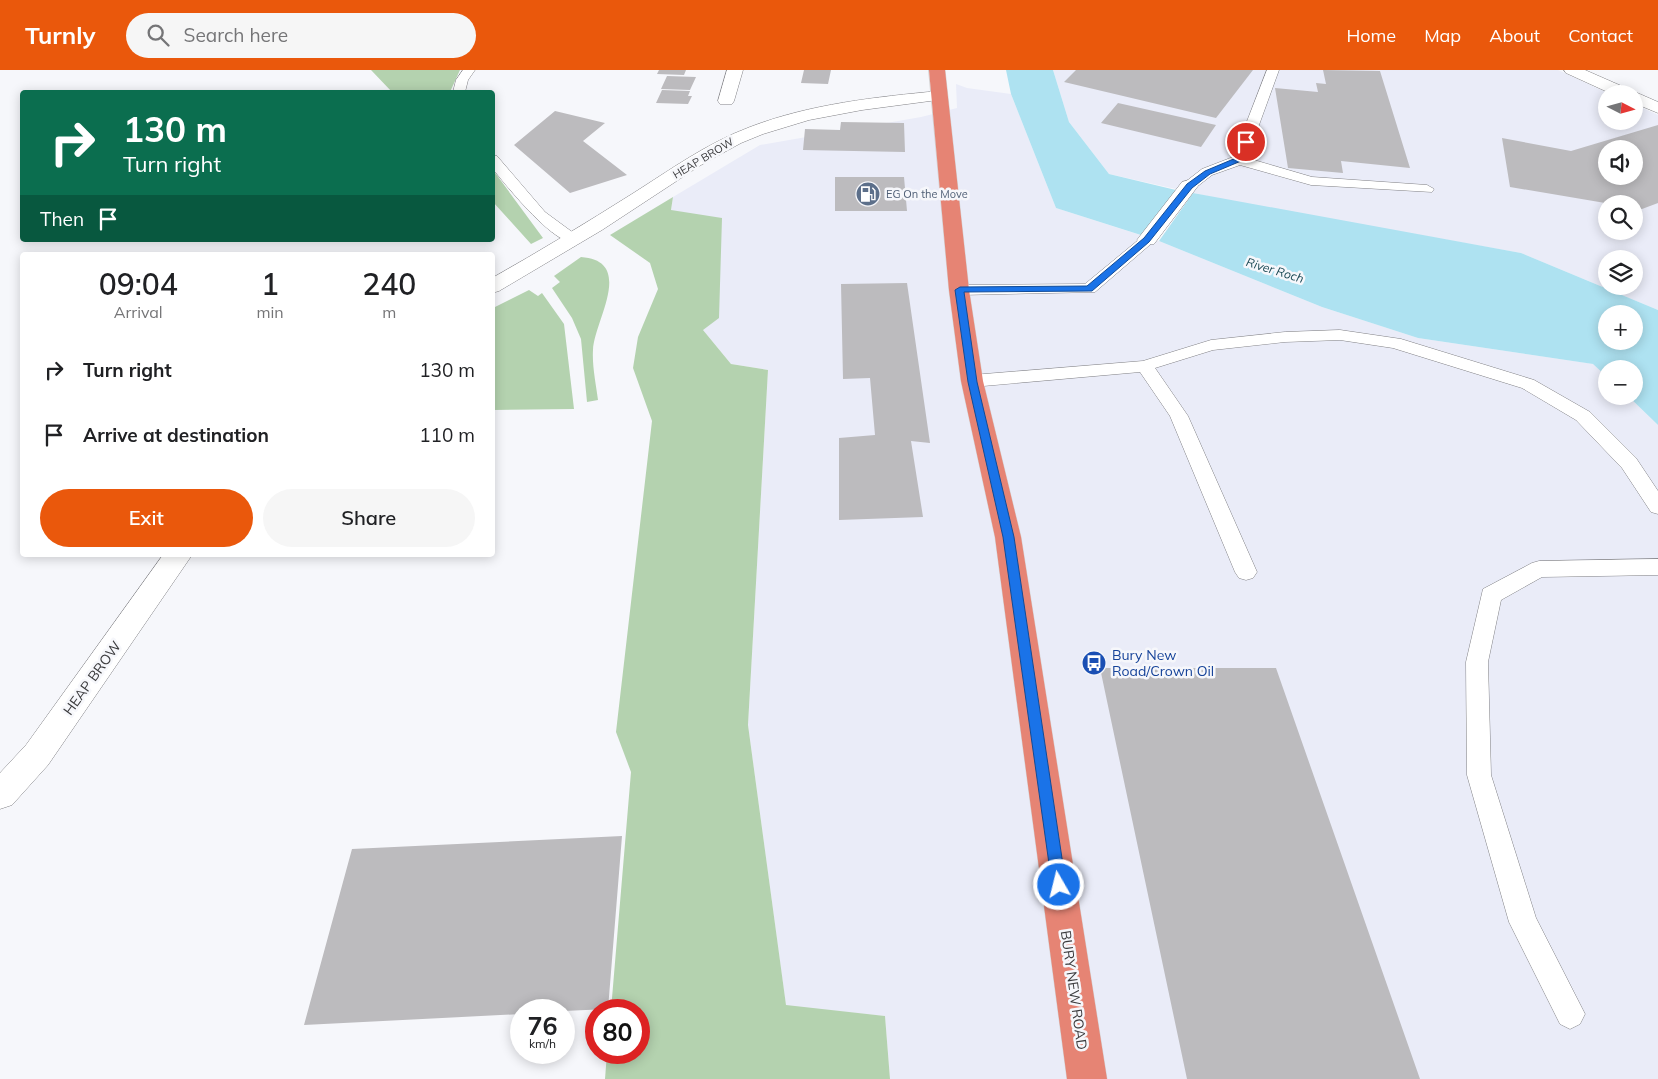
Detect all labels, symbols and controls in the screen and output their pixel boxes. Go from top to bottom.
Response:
search box [126,13,476,58]
text: Turnly [25,20,96,50]
icon: search [144,21,172,49]
text: Search here [184,23,288,47]
text: Home [1346,24,1396,47]
text: Map [1424,24,1461,47]
text: About [1489,24,1540,47]
text: Contact [1568,24,1633,47]
north arrow [1598,85,1642,130]
map controls [1598,85,1643,405]
text: 130 m [123,107,227,151]
icon: right [40,110,105,175]
pin [1225,121,1267,163]
icon: arrive [1232,128,1260,156]
street label: HEAP BROW [670,134,736,182]
button: sound [1598,140,1643,185]
text: Turn right [123,150,221,178]
fuel station icon: EG On the Move [855,181,881,207]
place label: EG On the Move [886,187,968,201]
button: search [1598,195,1643,240]
icon: arrive [94,205,122,233]
text: Then [40,207,84,231]
button: layers [1598,250,1643,295]
water label: River Roch [1244,254,1306,286]
text: 09:04 [99,265,178,303]
text: 1 [261,265,279,303]
text: 240 [362,265,416,303]
text: Arrival [114,302,163,322]
text: min [256,302,284,322]
text: m [382,302,396,322]
button: + [1598,305,1643,350]
icon: right [40,356,68,384]
text: Turn right [83,358,172,382]
text: 130 m [419,358,475,382]
button: − [1598,360,1643,405]
icon: arrive [40,421,68,449]
text: Arrive at destination [83,423,269,447]
text: 110 m [419,423,475,447]
button: Exit [40,489,253,547]
button: Share [263,489,475,547]
street label: HEAP BROW [59,637,125,719]
place label: Bury New Road/Crown Oil [1112,646,1214,680]
bus stop icon: Bury New Road/Crown Oil [1081,650,1107,676]
position arrow [1032,858,1084,910]
street label: BURY NEW ROAD [1057,929,1091,1051]
speed limit sign: 80 [585,999,650,1064]
text: 76 [527,1010,558,1041]
text: km/h [529,1036,556,1051]

